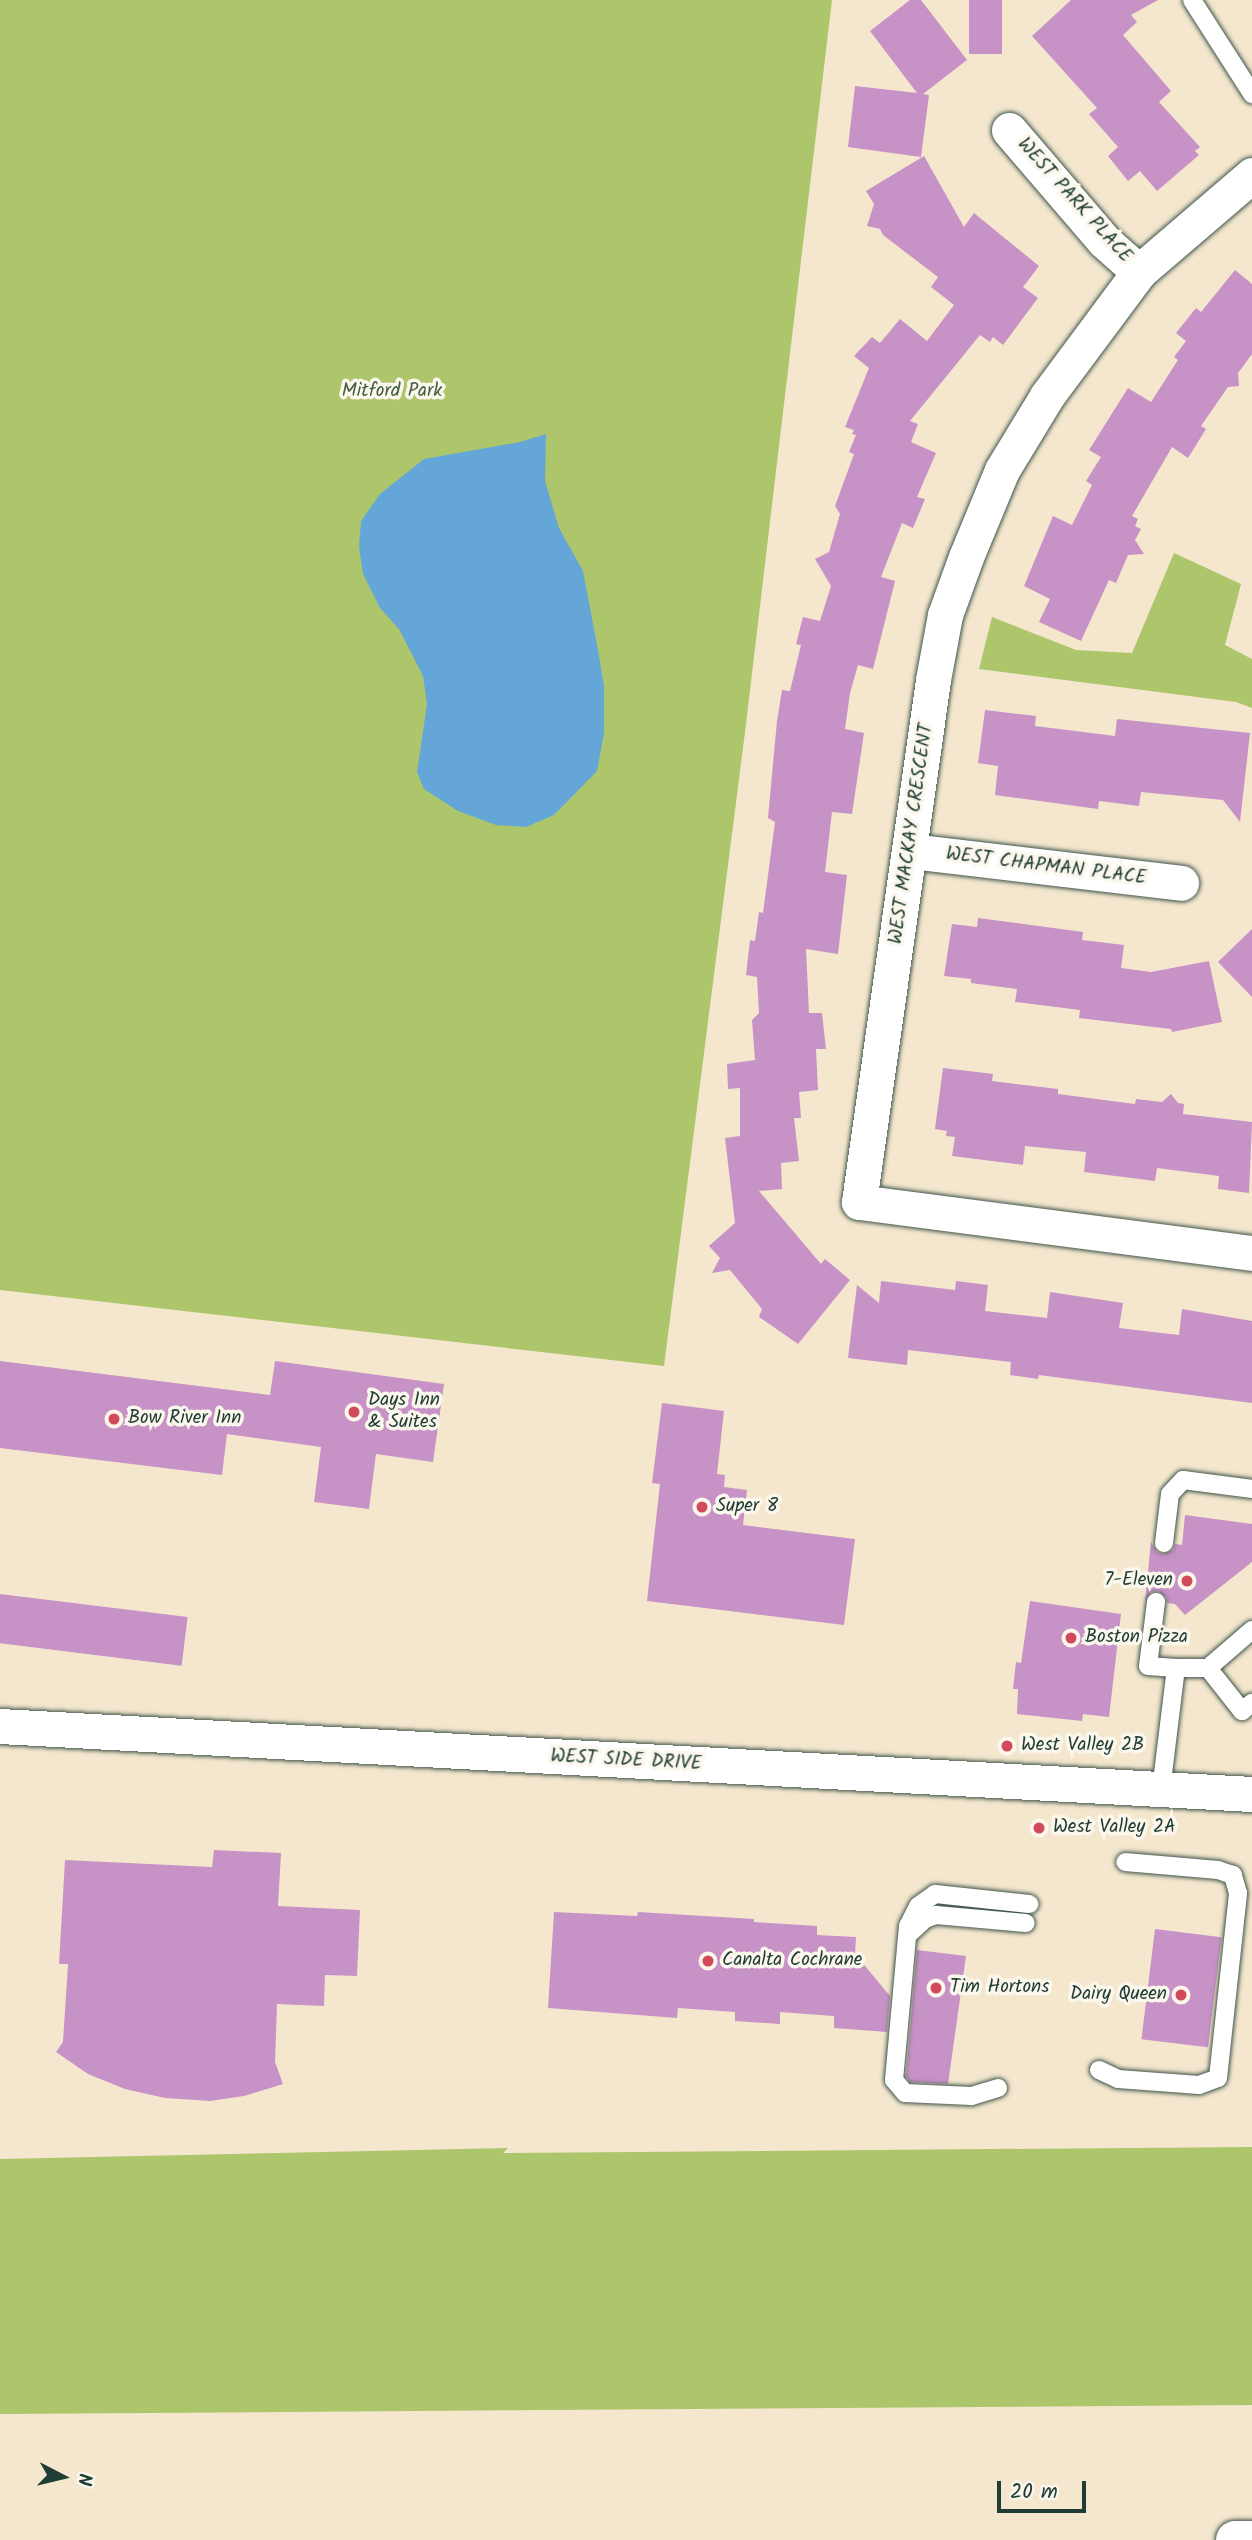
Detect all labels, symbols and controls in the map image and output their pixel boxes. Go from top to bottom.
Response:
street label: WEST PARK PLACE [1012,134,1136,268]
park label: Mitford Park [342,381,442,403]
street label: WEST MACKAY CRESCENT [885,722,939,946]
street label: WEST CHAPMAN PLACE [945,843,1147,891]
place label: Days Inn & Suites [368,1390,440,1434]
marker: Days Inn & Suites [346,1404,362,1420]
place label: Bow River Inn [128,1408,241,1430]
marker: Bow River Inn [106,1411,122,1427]
place label: Super 8 [716,1496,778,1518]
marker: Super 8 [694,1499,710,1515]
place label: 7-Eleven [1105,1570,1173,1592]
marker: 7-Eleven [1179,1573,1195,1589]
place label: Boston Pizza [1085,1627,1188,1649]
marker: Boston Pizza [1063,1630,1079,1646]
place label: West Valley 2B [1021,1735,1144,1757]
marker: West Valley 2B [999,1738,1015,1754]
street label: WEST SIDE DRIVE [550,1746,702,1776]
place label: West Valley 2A [1053,1817,1175,1839]
marker: West Valley 2A [1031,1820,1047,1836]
place label: Canalta Cochrane [722,1950,862,1972]
marker: Canalta Cochrane [700,1953,716,1969]
place label: Tim Hortons [950,1977,1049,1999]
marker: Tim Hortons [928,1980,944,1996]
place label: Dairy Queen [1070,1984,1167,2006]
marker: Dairy Queen [1173,1987,1189,2003]
north arrow [28,2442,98,2512]
scale bar [1000,2466,1089,2510]
text: N [68,2472,99,2487]
text: 20 m [1010,2476,1058,2509]

